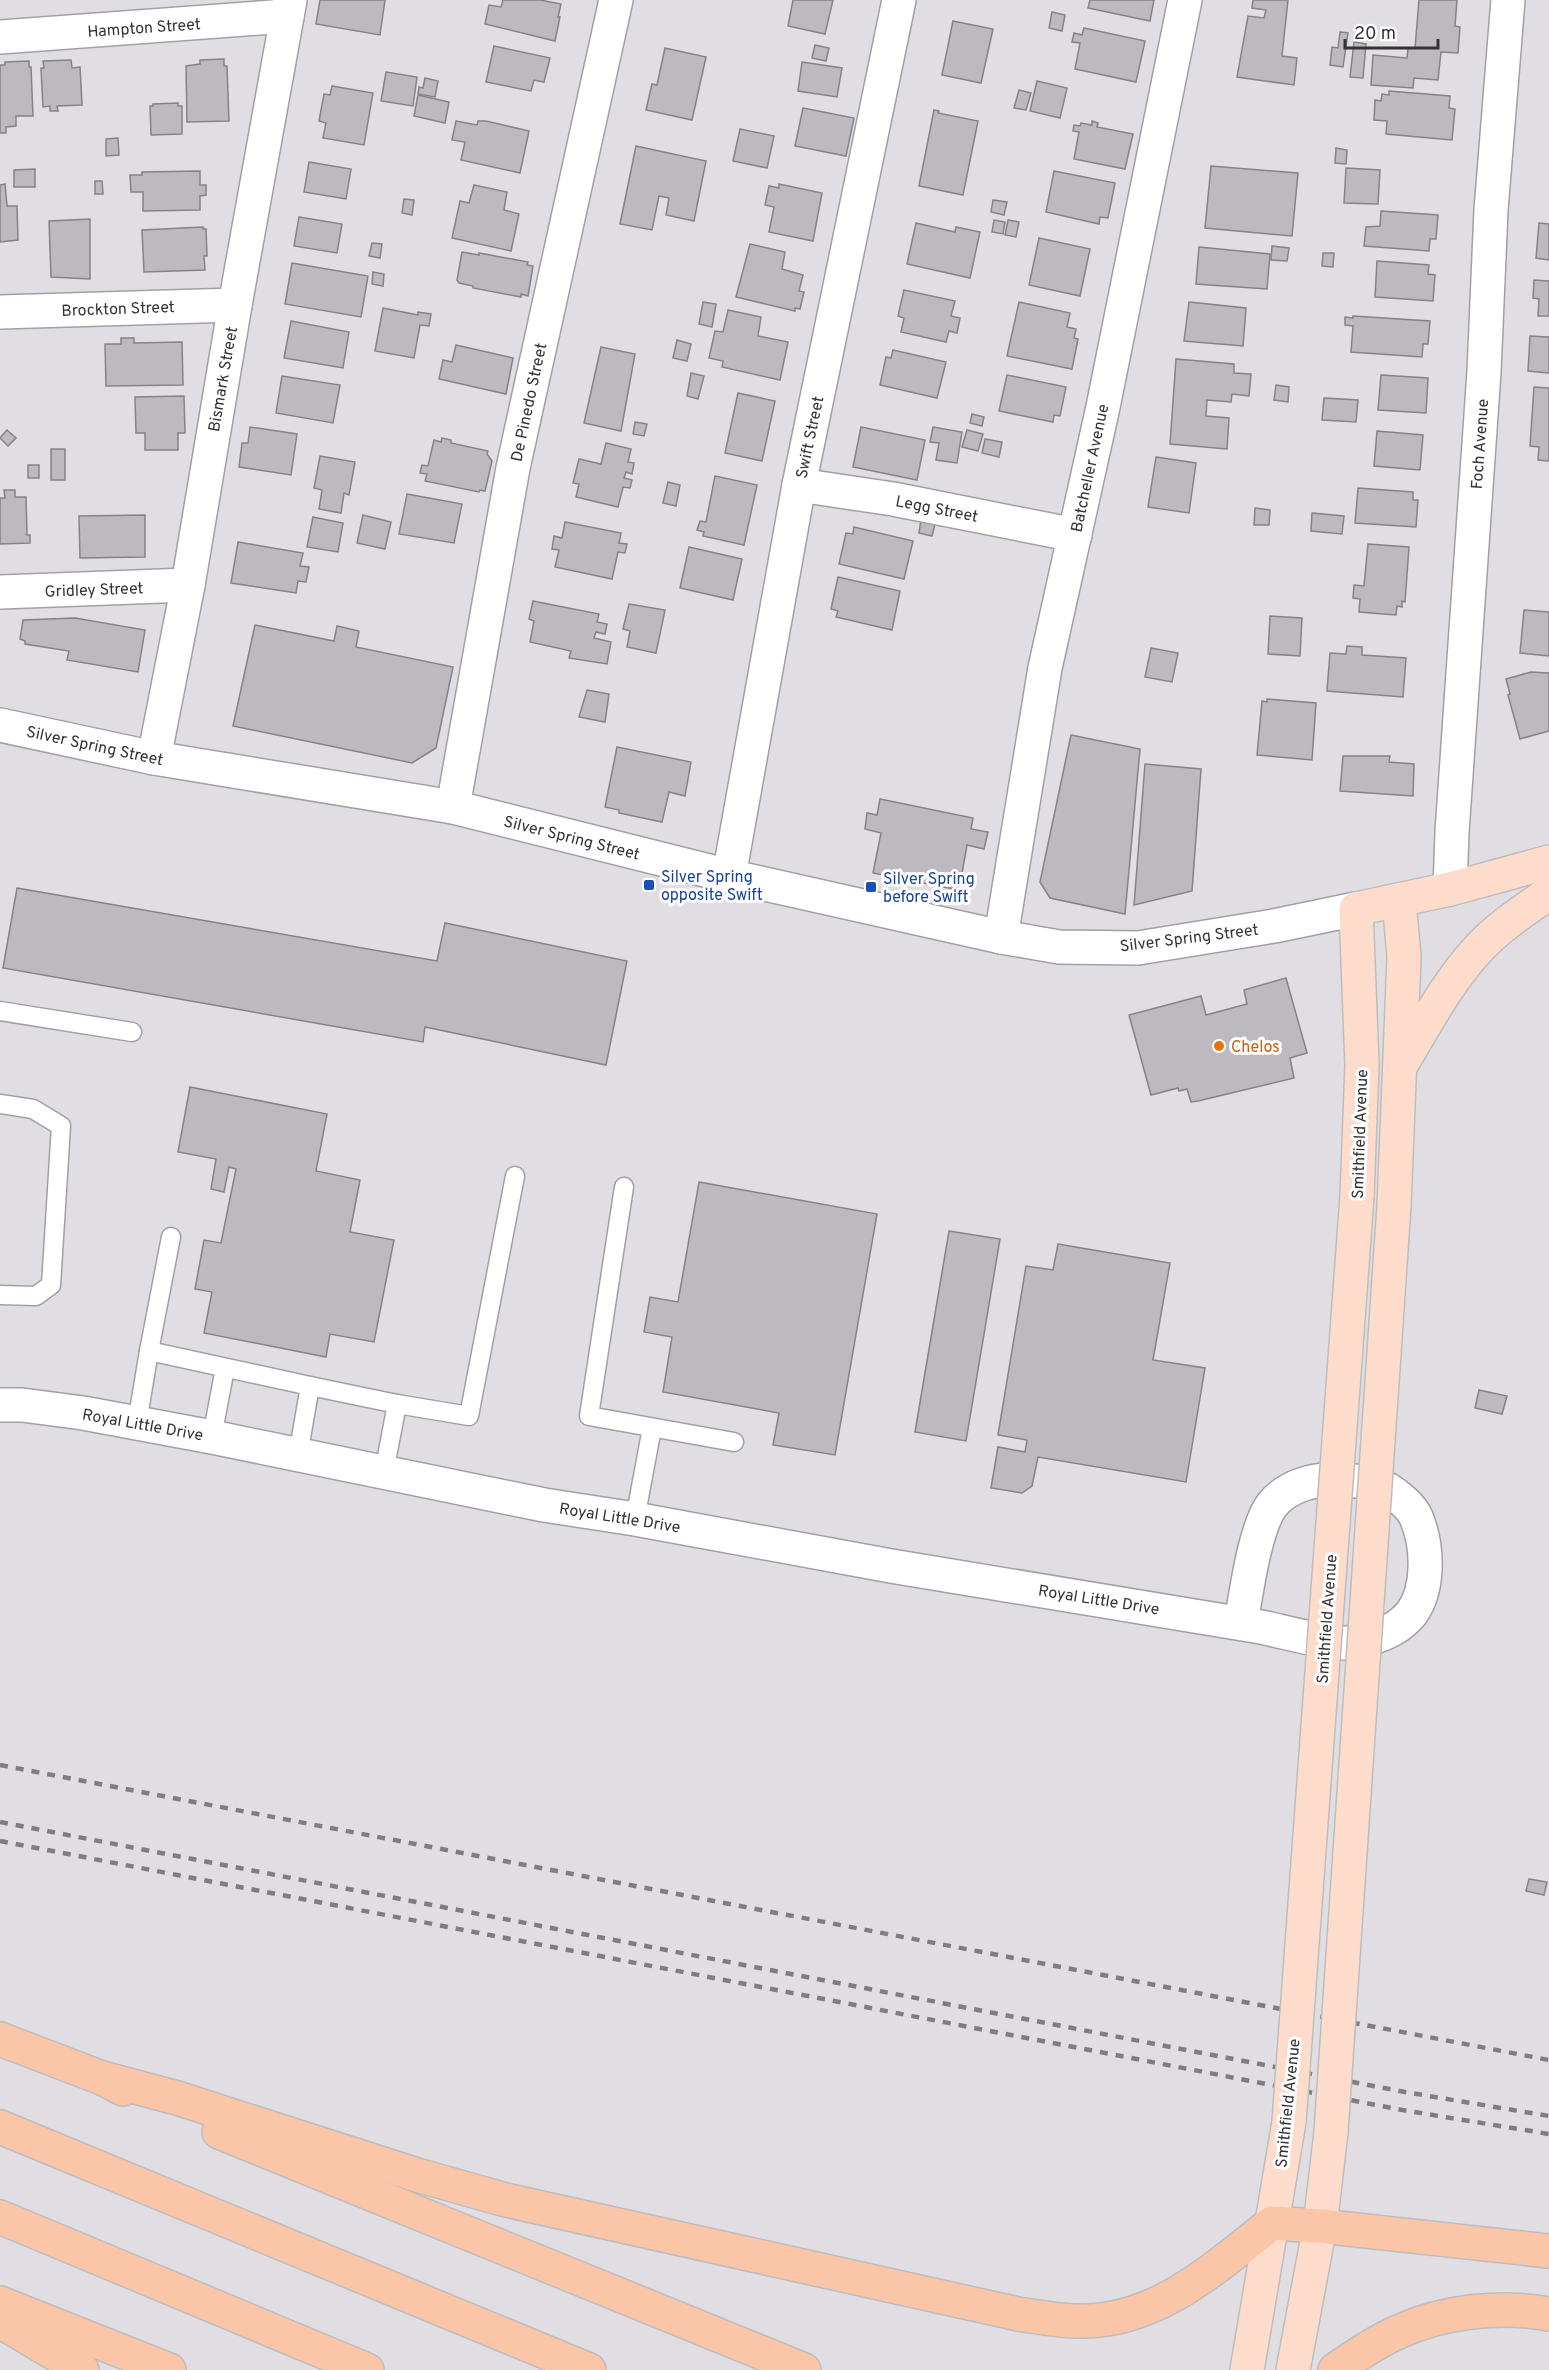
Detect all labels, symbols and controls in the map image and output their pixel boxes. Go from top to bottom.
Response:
scale bar [1345,12,1438,50]
street label: Hampton Street [87,15,201,43]
text: 20 m [1354,23,1396,46]
street label: Brockton Street [61,298,175,322]
street label: Bismark Street [205,325,243,434]
street label: De Pinedo Street [508,341,552,464]
street label: Swift Street [792,394,829,481]
street label: Foch Avenue [1468,398,1494,490]
street label: Batcheller Avenue [1068,402,1114,534]
street label: Legg Street [894,492,980,528]
street label: Gridley Street [44,579,144,603]
street label: Silver Spring Street [24,723,165,771]
street label: Silver Spring Street [501,812,642,866]
place label: Silver Spring opposite Swift [661,868,763,906]
place label: Silver Spring before Swift [883,870,975,908]
marker: Silver Spring opposite Swift [642,878,656,892]
marker: Silver Spring before Swift [864,880,878,894]
street label: Silver Spring Street [1119,921,1260,957]
place label: Chelos [1231,1038,1280,1058]
marker: Chelos [1212,1039,1226,1053]
street label: Smithfield Avenue [1349,1069,1373,1199]
street label: Royal Little Drive [81,1405,205,1446]
street label: Royal Little Drive [558,1500,682,1538]
street label: Smithfield Avenue [1313,1554,1342,1685]
street label: Royal Little Drive [1037,1582,1161,1620]
street label: Smithfield Avenue [1272,2038,1306,2169]

